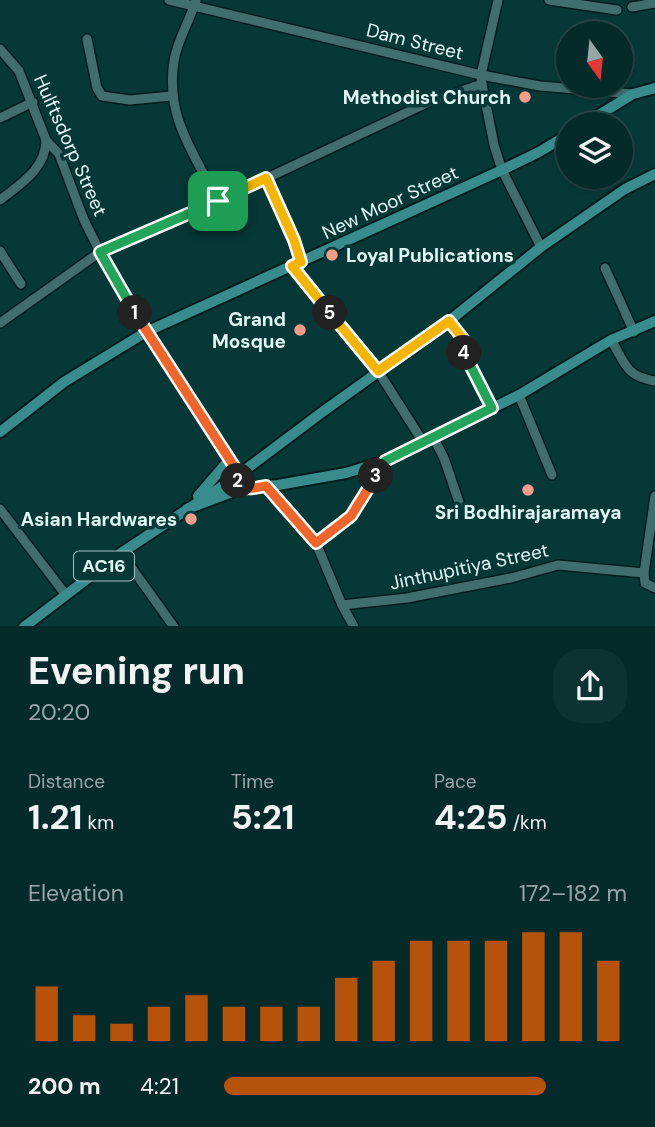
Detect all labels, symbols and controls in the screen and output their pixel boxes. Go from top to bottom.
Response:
street label: Dam Street [364,17,466,66]
north arrow [556,21,634,98]
map controls [556,21,633,189]
street label: Hulftsdorp Street [28,70,113,220]
place label: Methodist Church [343,85,511,110]
marker: Methodist Church [517,89,533,105]
button: layers [556,112,633,189]
street label: New Moor Street [318,160,462,245]
pin [188,171,248,231]
icon: arrive [199,182,237,220]
place label: Loyal Publications [346,243,514,268]
marker: Loyal Publications [324,247,340,263]
pin: 1 [118,296,152,330]
pin: 5 [312,296,348,330]
text: 1 [131,300,138,325]
text: 5 [324,300,335,325]
place label: Grand Mosque [212,307,286,354]
marker: Grand Mosque [292,322,308,338]
pin: 4 [447,336,482,370]
text: 4 [457,340,470,365]
pin: 3 [358,458,394,494]
pin: 2 [220,463,256,498]
text: 3 [370,463,381,488]
text: 2 [232,468,243,493]
marker: Sri Bodhirajaramaya [520,482,536,498]
place label: Sri Bodhirajaramaya [435,500,621,525]
place label: Asian Hardwares [21,507,177,532]
marker: Asian Hardwares [183,511,199,527]
street label: Jinthupitiya Street [387,537,551,596]
road number: AC16 [74,552,134,580]
text: Evening run [28,646,245,696]
button: share [553,649,627,723]
text: 20:20 [28,697,90,727]
text: Distance [28,769,105,794]
text: Time [231,769,274,794]
text: Pace [434,769,477,794]
text: 1.21 [28,794,83,840]
text: 5:21 [231,794,295,840]
text: 4:25 [434,794,508,840]
text: km [83,810,114,835]
text: /km [508,810,547,835]
text: Elevation [28,878,124,908]
text: 172–182 m [519,878,627,908]
text: 200 m [28,1071,101,1101]
text: 4:21 [140,1071,179,1101]

